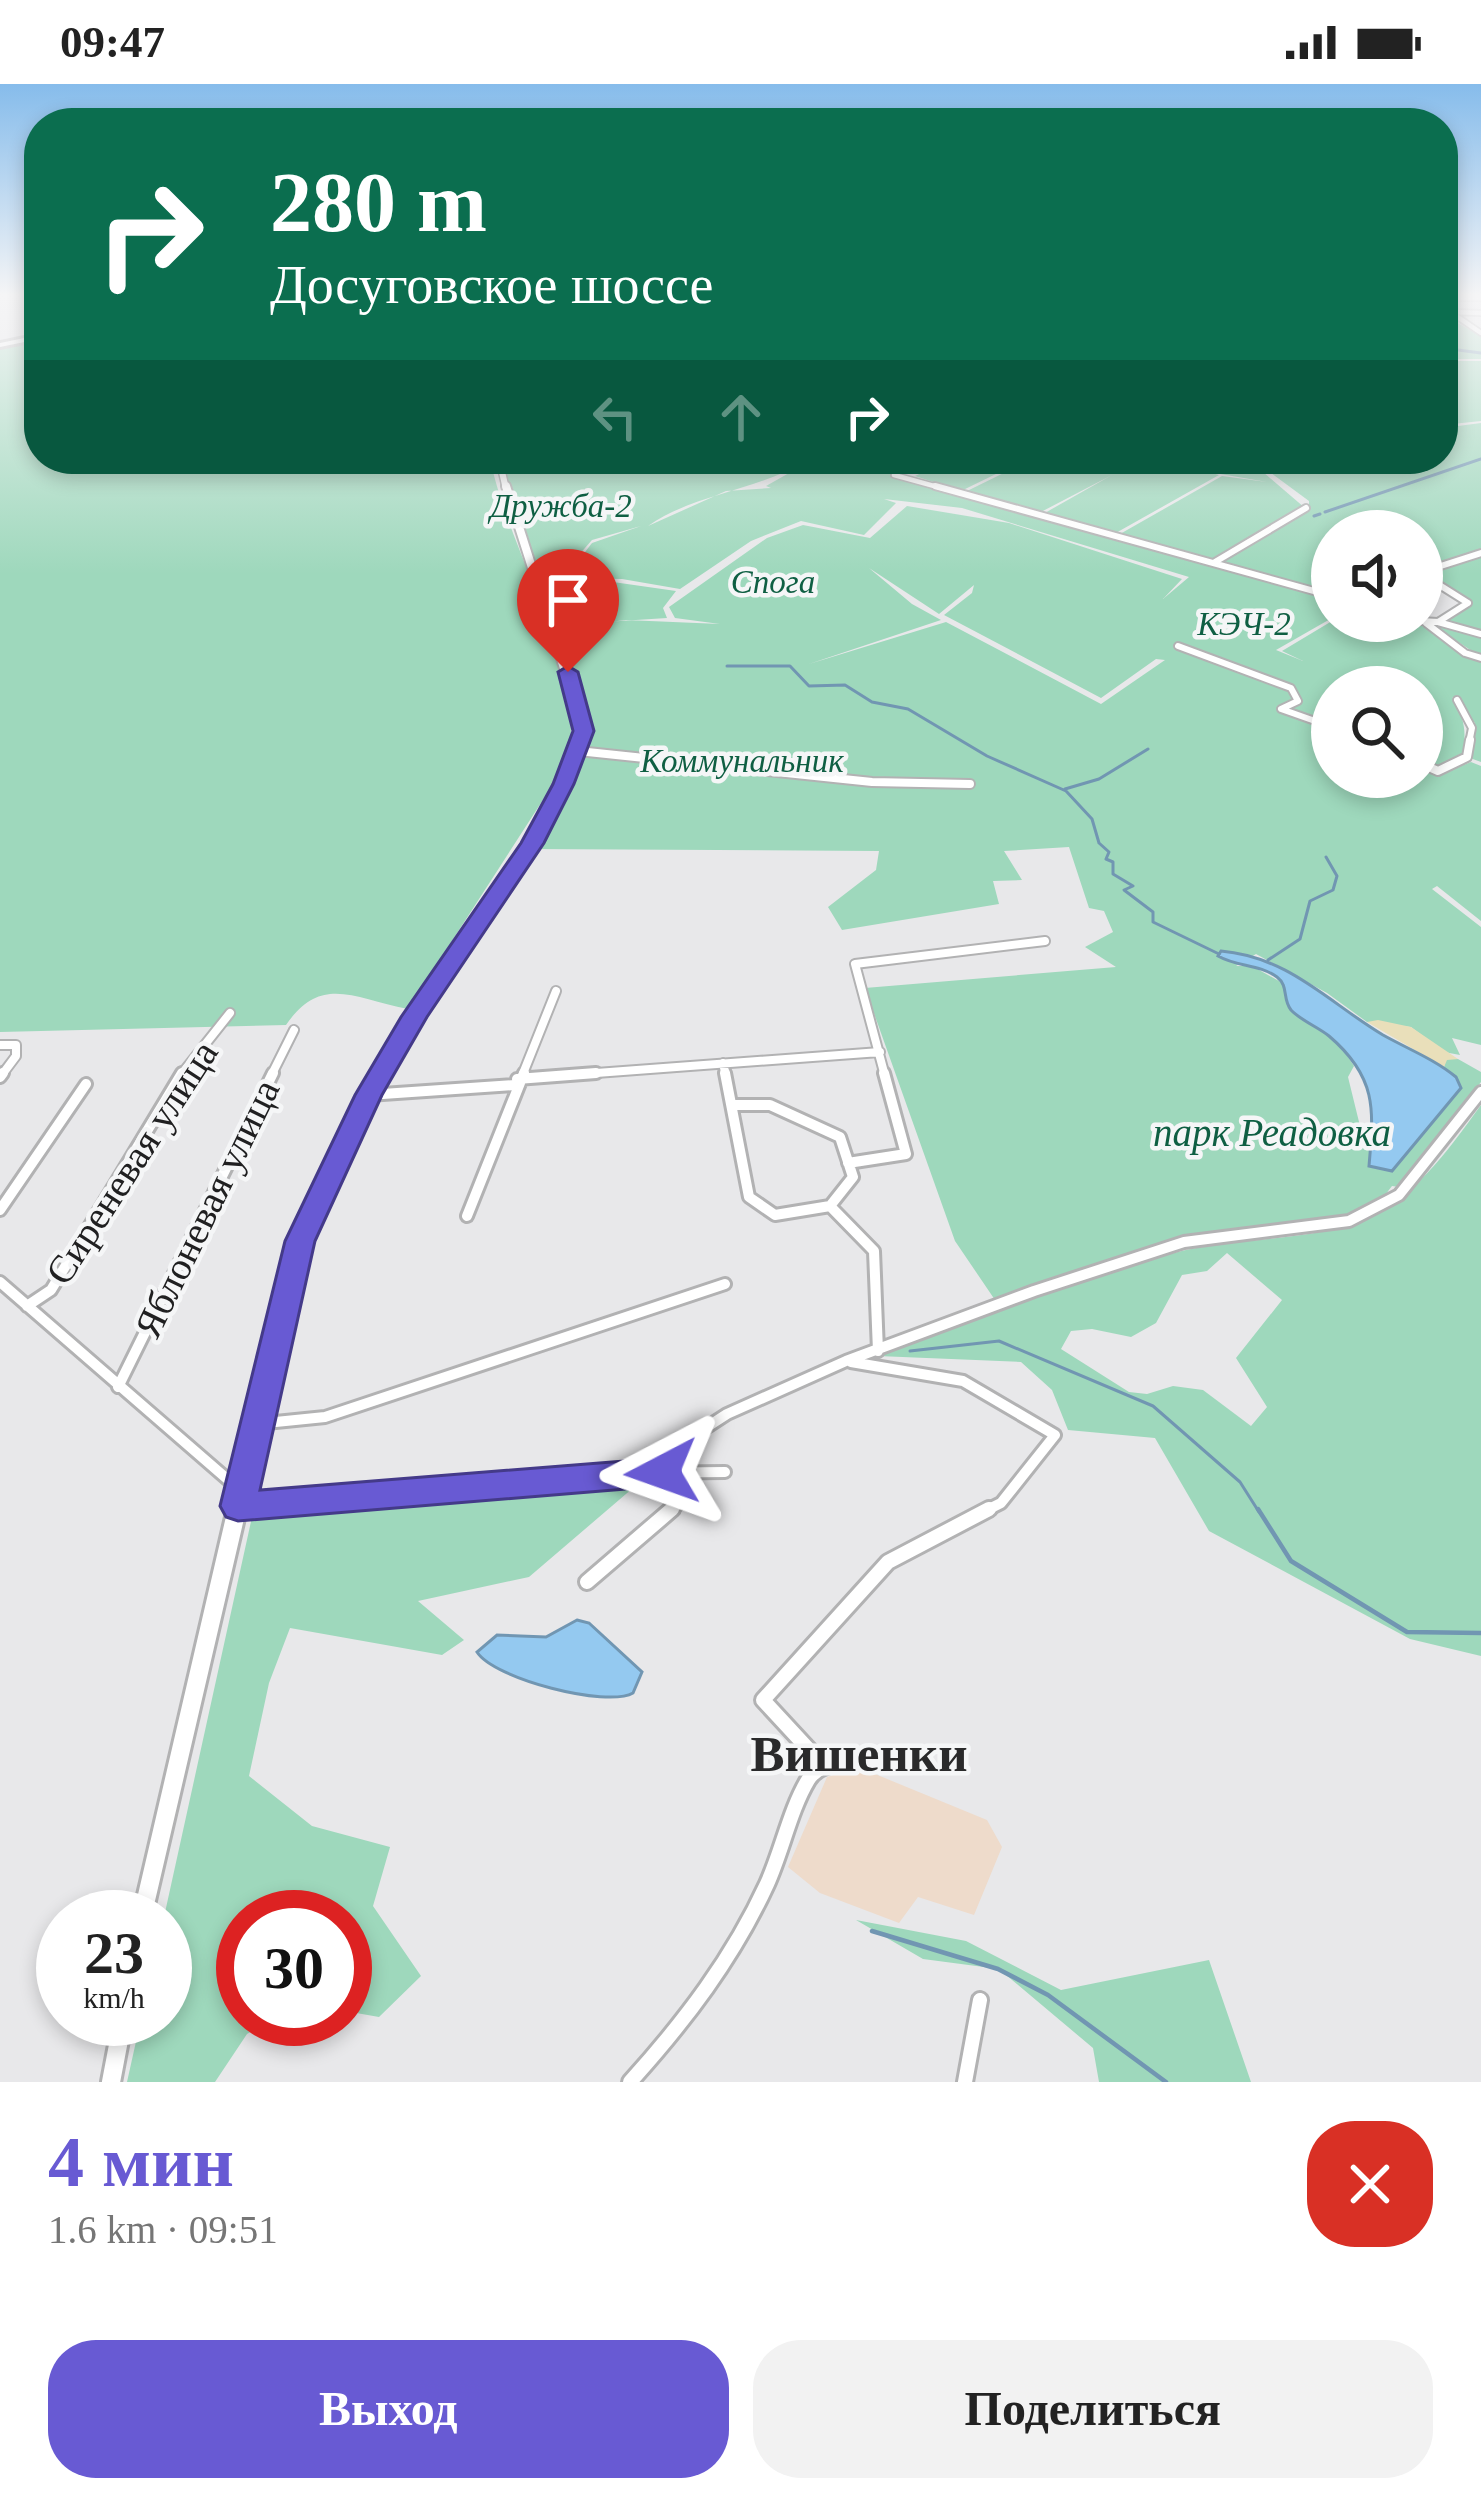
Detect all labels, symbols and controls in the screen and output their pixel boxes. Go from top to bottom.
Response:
text: 09:47 [60,17,165,67]
icon: right [72,156,228,312]
text: 280 m [270,156,487,249]
text: Досуговское шоссе [270,255,714,315]
icon: left [582,384,648,450]
icon: ahead [708,384,774,450]
icon: right [834,384,900,450]
park label: Дружба-2 [487,488,632,524]
map controls [1311,510,1443,798]
button: sound [1311,510,1443,642]
pin [517,549,619,672]
park label: Спога [731,564,815,600]
icon: arrive [535,567,601,633]
park label: КЭЧ-2 [1196,606,1291,642]
button: search [1311,666,1443,798]
park label: Коммунальник [639,743,844,779]
street label: Сиреневая улица [37,1033,227,1292]
street label: Яблоневая улица [125,1072,288,1344]
park label: парк Реадовка [1153,1111,1391,1155]
position arrow [599,1409,725,1535]
district label: Вишенки [750,1726,968,1782]
speed limit sign: 30 [216,1890,372,2046]
text: 23 [84,1920,144,1986]
text: km/h [83,1981,145,2014]
button: close [1307,2121,1433,2247]
text: 4 мин [48,2122,234,2202]
text: 1.6 km · 09:51 [48,2208,278,2251]
button: Выход [48,2340,729,2478]
button: Поделиться [753,2340,1433,2478]

